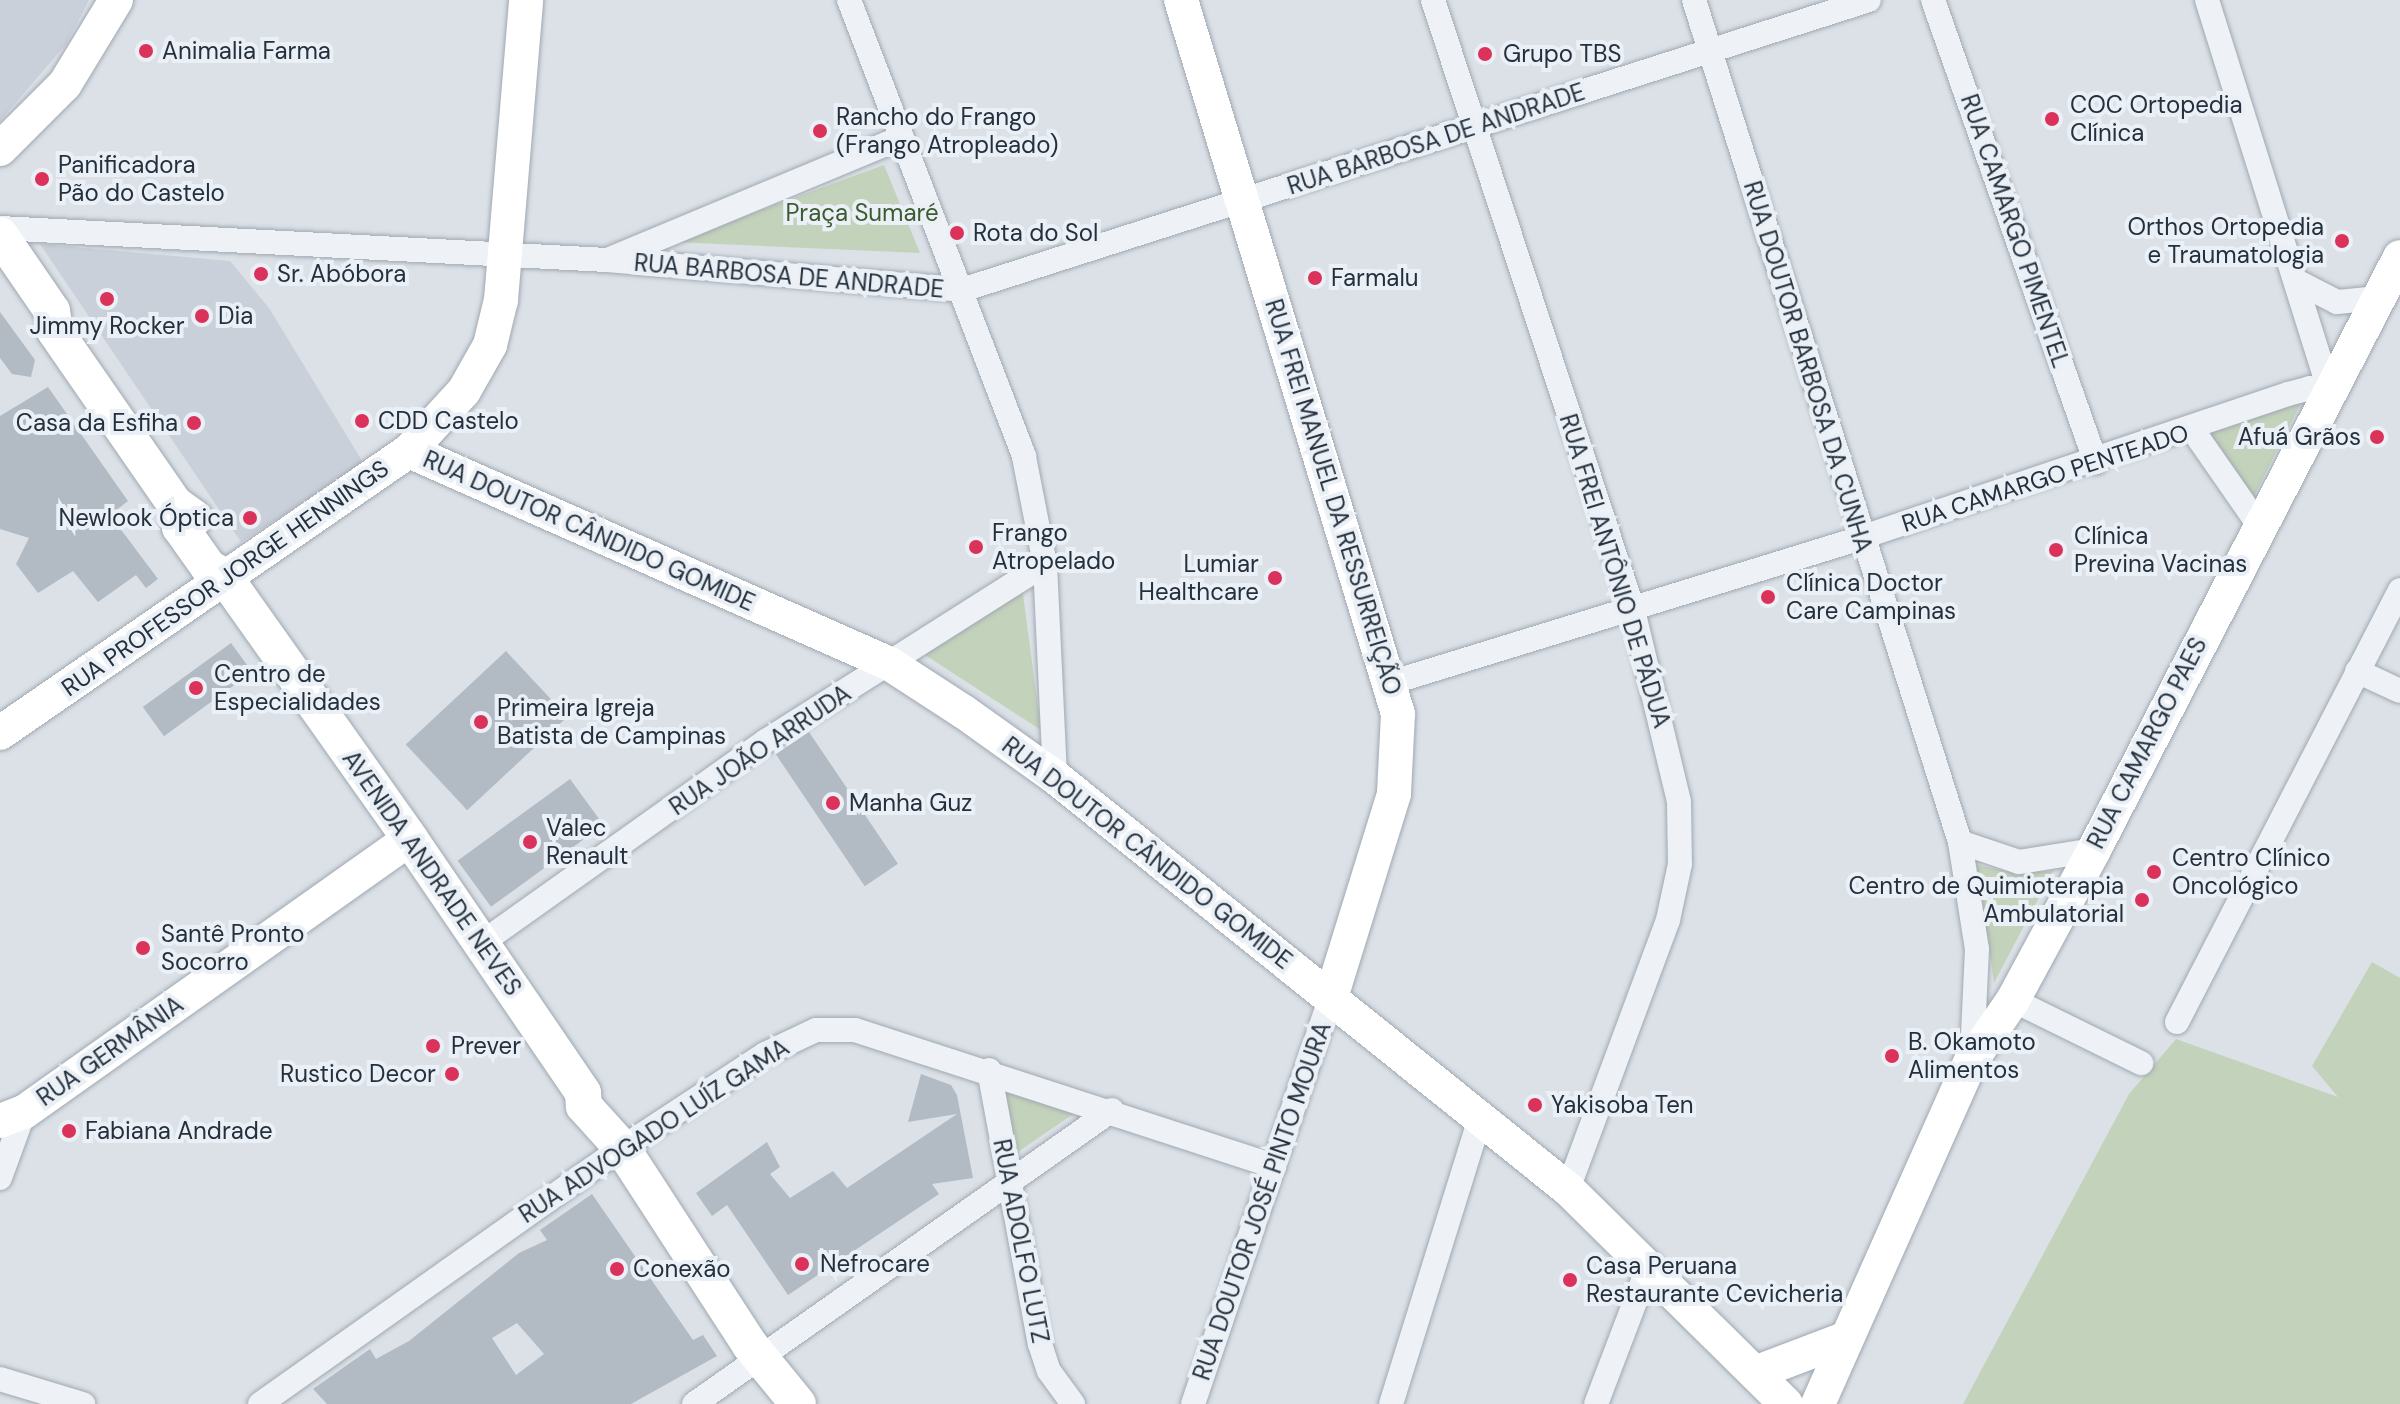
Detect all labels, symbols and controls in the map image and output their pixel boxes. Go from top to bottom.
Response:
place label: Animalia Farma [162,37,331,65]
place label: Grupo TBS [1503,40,1621,68]
marker: Animalia Farma [137,42,155,60]
marker: Grupo TBS [1474,43,1496,65]
street label: RUA BARBOSA DE ANDRADE [1284,77,1588,201]
street label: RUA CAMARGO PIMENTEL [1955,90,2075,372]
place label: COC Ortopedia Clínica [2070,91,2243,147]
place label: Rancho do Frango (Frango Atropleado) [836,103,1058,159]
marker: COC Ortopedia Clínica [2041,108,2063,130]
marker: Rancho do Frango (Frango Atropleado) [811,122,829,140]
place label: Panificadora Pão do Castelo [58,151,225,207]
marker: Panificadora Pão do Castelo [33,170,51,188]
street label: RUA DOUTOR BARBOSA DA CUNHA [1738,178,1878,556]
park label: Praça Sumaré [785,199,939,227]
place label: Orthos Ortopedia e Traumatologia [2127,213,2324,269]
place label: Rota do Sol [973,219,1098,247]
marker: Rota do Sol [948,224,966,242]
marker: Orthos Ortopedia e Traumatologia [2331,230,2353,252]
street label: RUA BARBOSA DE ANDRADE [633,248,945,304]
place label: Sr. Abóbora [277,260,406,288]
place label: Farmalu [1331,264,1419,292]
marker: Sr. Abóbora [252,265,270,283]
marker: Farmalu [1306,269,1324,287]
marker: Jimmy Rocker [98,290,116,308]
street label: RUA FREI MANUEL DA RESSURREIÇÃO [1259,296,1407,698]
place label: Dia [218,302,253,330]
marker: Dia [193,307,211,325]
place label: Jimmy Rocker [29,312,185,340]
place label: CDD Castelo [378,407,519,435]
place label: Casa da Esfiha [16,409,178,437]
street label: RUA FREI ANTÔNIO DE PÁDUA [1553,411,1677,731]
marker: CDD Castelo [353,412,371,430]
marker: Casa da Esfiha [185,414,203,432]
street label: RUA CAMARGO PENTEADO [1898,418,2192,538]
place label: Afuá Grãos [2238,423,2361,451]
marker: Afuá Grãos [2368,428,2386,446]
street label: RUA DOUTOR CÂNDIDO GOMIDE [419,445,759,617]
street label: RUA PROFESSOR JORGE HENNINGS [56,454,394,702]
place label: Newlook Óptica [59,504,234,532]
marker: Newlook Óptica [241,509,259,527]
place label: Frango Atropelado [992,519,1115,575]
place label: Clínica Previna Vacinas [2074,522,2247,578]
marker: Frango Atropelado [967,538,985,556]
marker: Clínica Previna Vacinas [2045,539,2067,561]
place label: Lumiar Healthcare [1139,550,1259,606]
marker: Lumiar Healthcare [1266,569,1284,587]
place label: Clínica Doctor Care Campinas [1786,569,1956,625]
marker: Clínica Doctor Care Campinas [1757,586,1779,608]
street label: RUA CAMARGO PAES [2081,633,2213,853]
place label: Centro de Especialidades [214,660,381,716]
marker: Centro de Especialidades [185,677,207,699]
street label: RUA JOÃO ARRUDA [664,679,856,821]
place label: Primeira Igreja Batista de Campinas [497,694,726,750]
marker: Primeira Igreja Batista de Campinas [472,713,490,731]
street label: RUA DOUTOR CÂNDIDO GOMIDE [996,731,1298,975]
street label: AVENIDA ANDRADE NEVES [336,745,528,1001]
place label: Manha Guz [849,789,972,817]
marker: Manha Guz [824,794,842,812]
place label: Valec Renault [546,814,629,870]
marker: Valec Renault [521,833,539,851]
place label: Centro Clínico Oncológico [2172,844,2330,900]
marker: Centro Clínico Oncológico [2143,861,2165,883]
place label: Centro de Quimioterapia Ambulatorial [1848,872,2124,928]
marker: Centro de Quimioterapia Ambulatorial [2131,889,2153,911]
place label: Santê Pronto Socorro [161,920,304,976]
marker: Santê Pronto Socorro [132,937,154,959]
street label: RUA GERMÂNIA [31,990,189,1112]
street label: RUA DOUTOR JOSÉ PINTO MOURA [1187,1018,1337,1384]
place label: B. Okamoto Alimentos [1908,1028,2036,1084]
place label: Prever [451,1032,521,1060]
street label: RUA ADVOGADO LUÍZ GAMA [514,1033,794,1229]
marker: Prever [422,1035,444,1057]
marker: B. Okamoto Alimentos [1883,1047,1901,1065]
place label: Rustico Decor [280,1060,436,1088]
marker: Rustico Decor [443,1065,461,1083]
place label: Yakisoba Ten [1551,1091,1694,1119]
marker: Yakisoba Ten [1526,1096,1544,1114]
place label: Fabiana Andrade [85,1117,273,1145]
marker: Fabiana Andrade [60,1122,78,1140]
street label: RUA ADOLFO LUTZ [987,1137,1055,1345]
place label: Nefrocare [820,1250,930,1278]
place label: Casa Peruana Restaurante Cevicheria [1586,1252,1843,1308]
marker: Nefrocare [791,1253,813,1275]
place label: Conexão [633,1255,730,1283]
marker: Conexão [608,1260,626,1278]
marker: Casa Peruana Restaurante Cevicheria [1561,1271,1579,1289]

